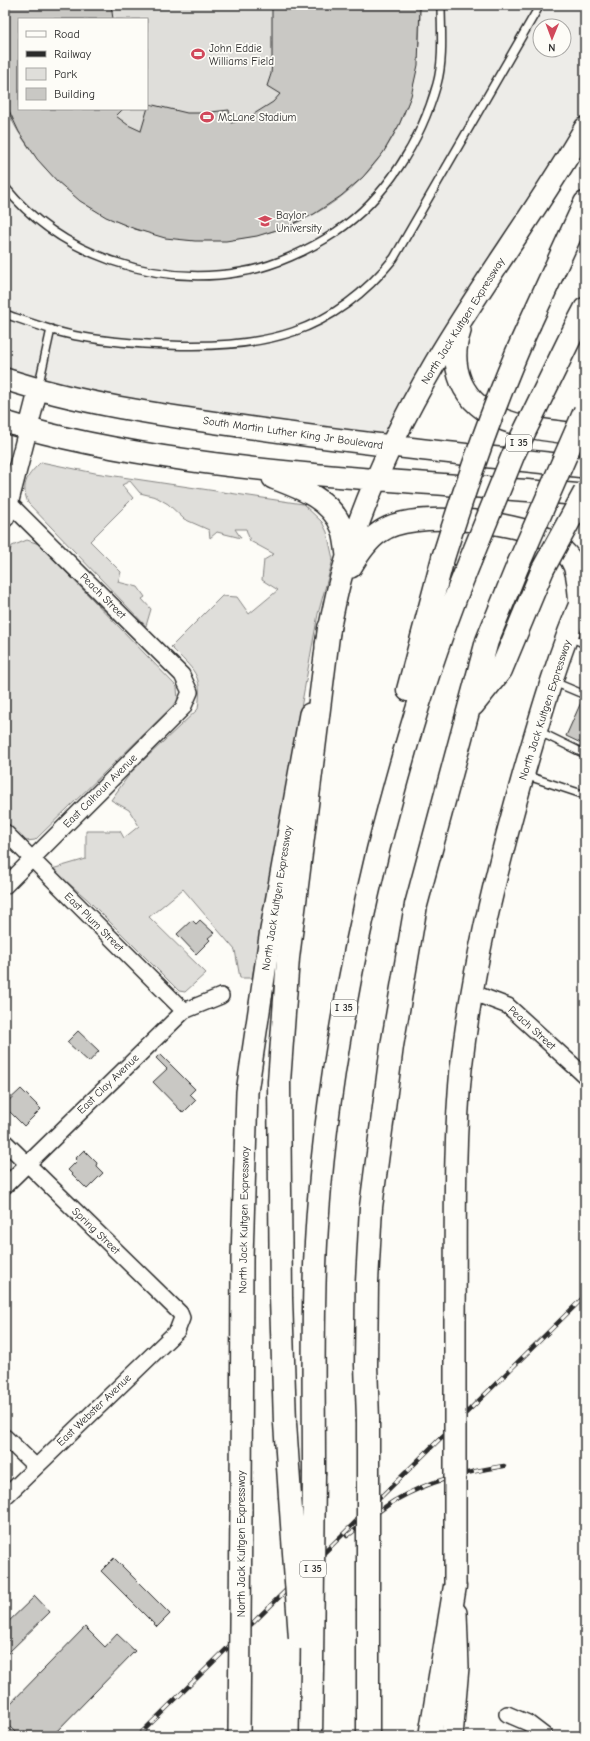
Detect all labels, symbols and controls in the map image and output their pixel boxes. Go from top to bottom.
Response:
legend [18,18,148,110]
north arrow [532,18,572,58]
text: Road [54,27,80,41]
text: N [548,41,556,54]
place label: John Eddie Williams Field [209,42,274,68]
sports icon: John Eddie Williams Field [190,46,206,62]
text: Railway [54,47,92,61]
text: Park [54,67,77,81]
text: Building [54,87,95,101]
sports icon: McLane Stadium [199,109,215,125]
place label: McLane Stadium [218,111,296,124]
place label: Baylor University [276,209,322,235]
school or university icon: Baylor University [257,213,273,229]
street label: North Jack Kultgen Expressway [419,255,507,387]
street label: South Martin Luther King Jr Boulevard [202,414,384,452]
road number: I 35 [506,435,532,451]
street label: Peach Street [77,570,129,622]
street label: North Jack Kultgen Expressway [516,638,574,782]
street label: East Calhoun Avenue [60,751,140,831]
street label: North Jack Kultgen Expressway [259,824,295,971]
street label: East Plum Street [62,890,127,955]
road number: I 35 [331,1000,357,1016]
street label: Peach Street [506,1003,559,1053]
street label: East Clay Avenue [74,1051,142,1117]
street label: North Jack Kultgen Expressway [236,1146,252,1293]
street label: Spring Street [69,1205,123,1258]
street label: East Webster Avenue [54,1371,134,1449]
street label: North Jack Kultgen Expressway [235,1471,248,1617]
road number: I 35 [300,1561,326,1577]

